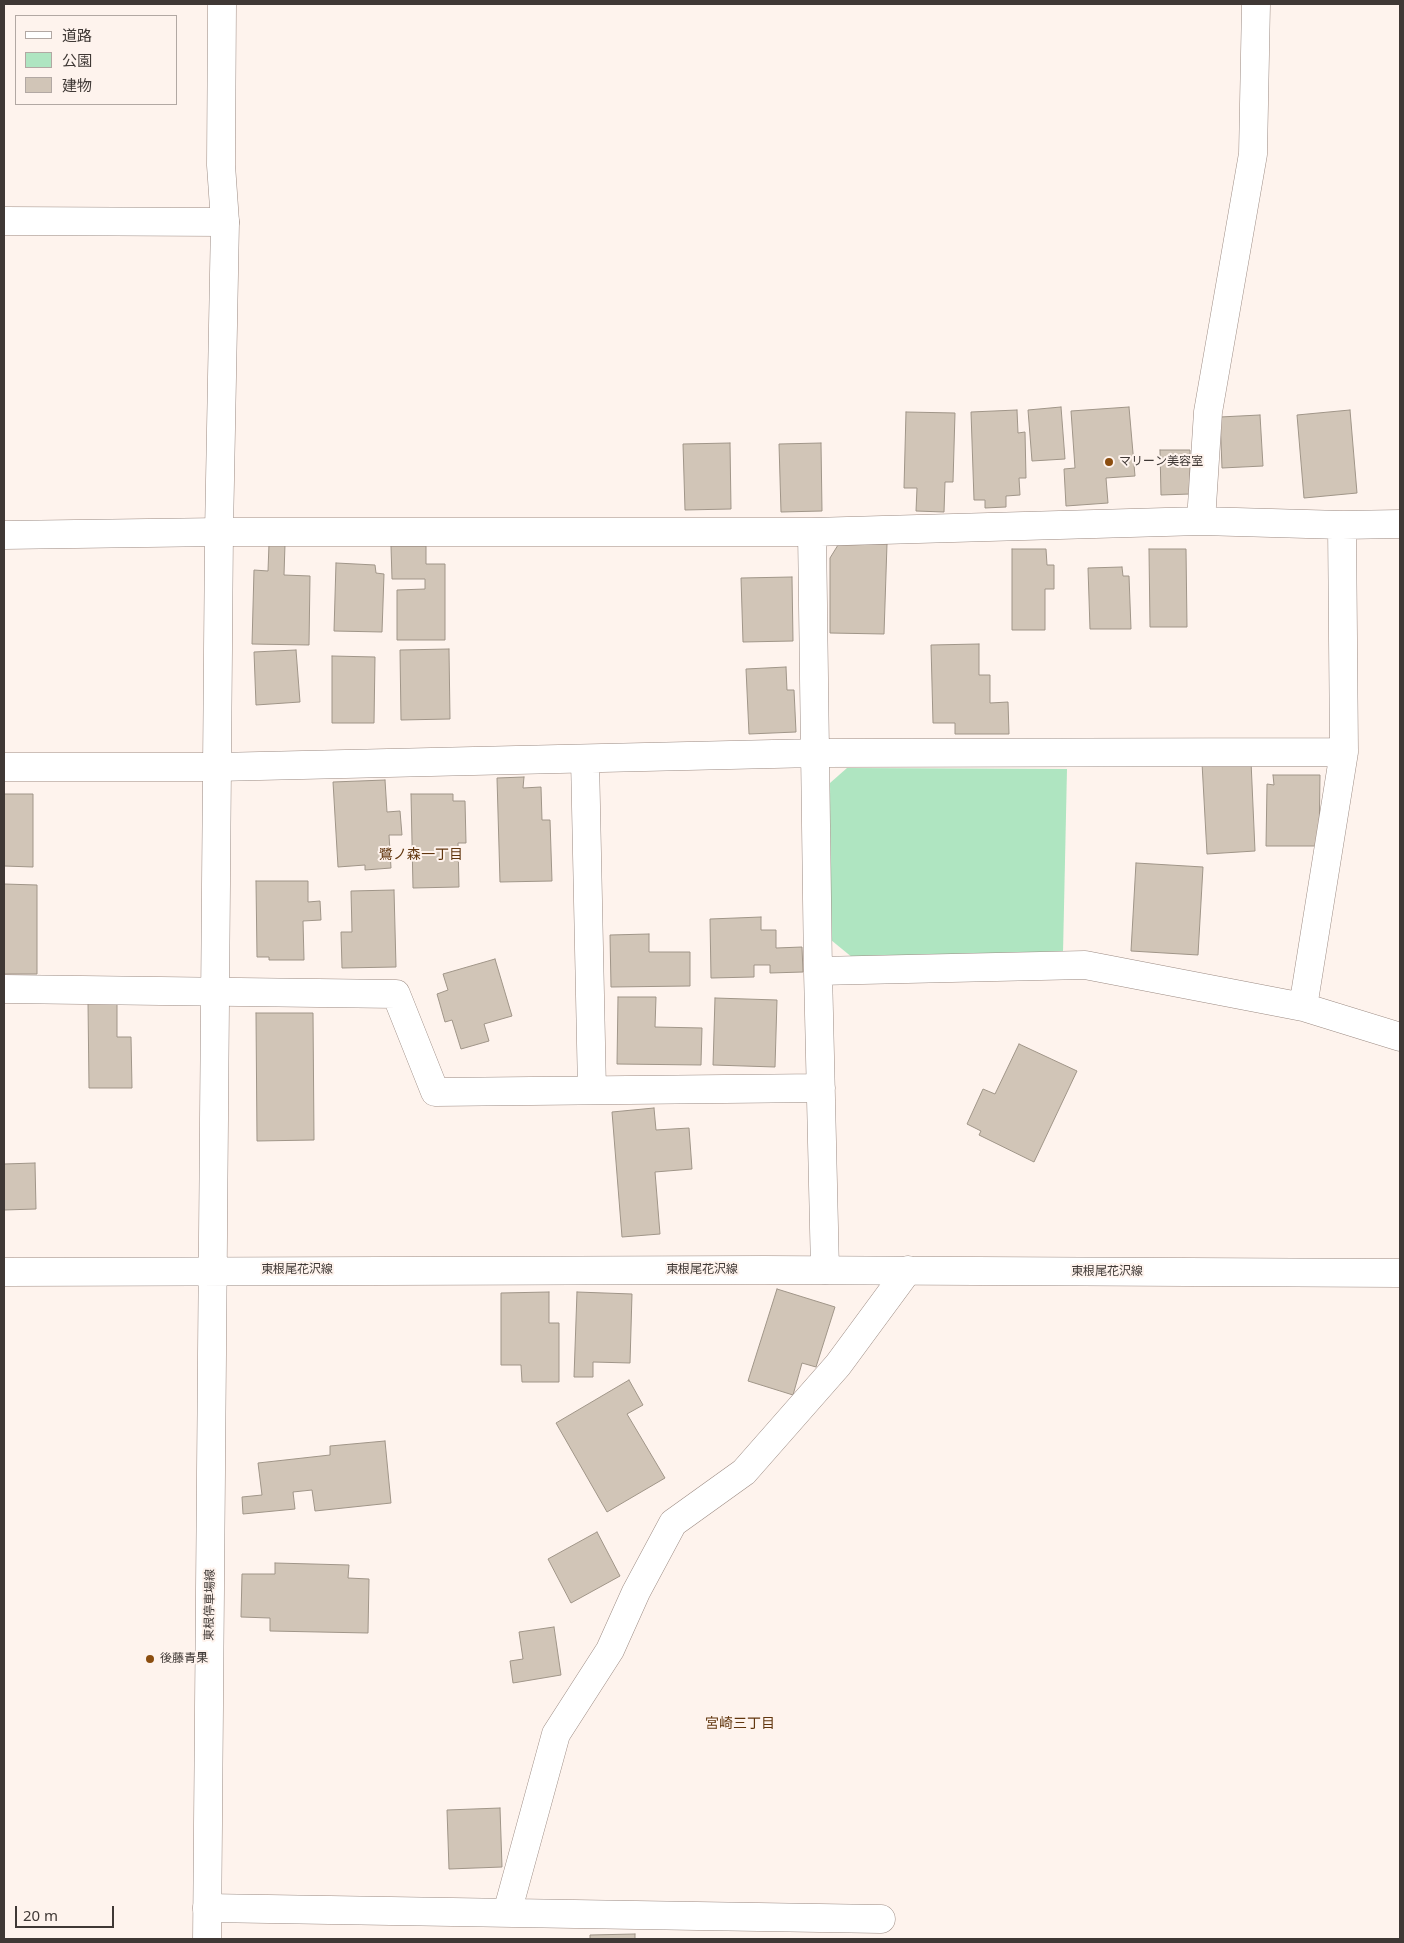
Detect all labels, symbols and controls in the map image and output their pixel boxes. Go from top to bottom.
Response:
legend [15,15,178,105]
text: 道路 [62,25,92,45]
text: 公園 [62,50,92,70]
text: 建物 [62,75,92,95]
place label: マリーン美容室 [1119,455,1203,469]
marker: マリーン美容室 [1103,456,1115,468]
district label: 鷺ノ森一丁目 [379,847,463,863]
street label: 東根尾花沢線 [261,1263,333,1277]
street label: 東根尾花沢線 [666,1263,738,1277]
street label: 東根尾花沢線 [1071,1265,1143,1279]
street label: 東根停車場線 [202,1569,218,1641]
place label: 後藤青果 [160,1652,208,1666]
marker: 後藤青果 [144,1653,156,1665]
district label: 宮崎三丁目 [705,1716,775,1732]
scale bar [18,1896,116,1928]
text: 20 m [23,1905,58,1925]

